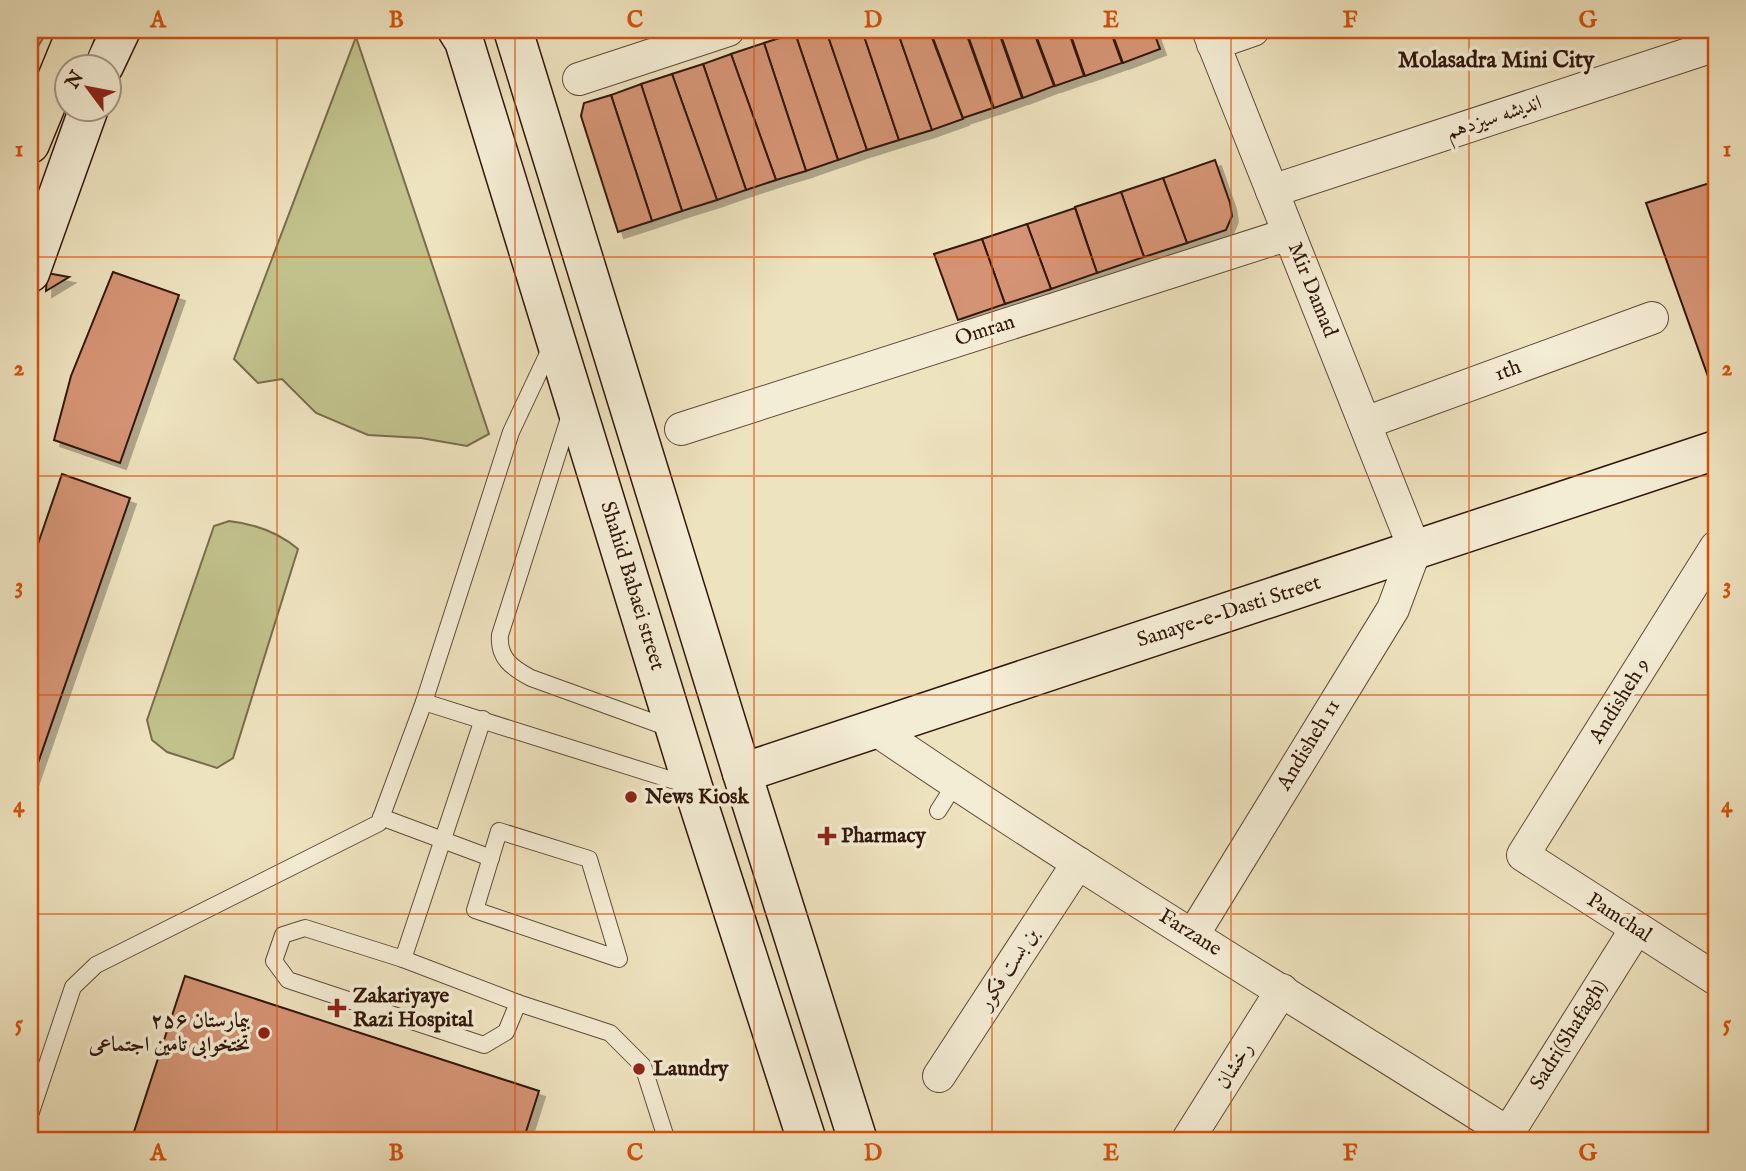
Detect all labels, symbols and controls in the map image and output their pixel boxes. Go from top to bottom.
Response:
text: A [149,6,167,35]
text: B [388,6,404,35]
text: C [627,6,644,35]
text: D [864,6,882,35]
text: E [1103,6,1119,35]
text: F [1343,6,1358,35]
text: G [1579,6,1598,35]
district label: Molasadra Mini City [1398,46,1595,75]
north arrow [52,52,122,122]
text: N [60,66,90,94]
street label: اندیشه سیزدهم [1443,90,1547,151]
text: 1 [15,135,23,164]
text: 1 [1723,135,1731,164]
street label: Mir Damad [1281,239,1344,342]
street label: Omran [952,309,1018,353]
text: 2 [14,354,25,383]
street label: 1th [1491,354,1525,388]
text: 2 [1722,354,1733,383]
street label: Shahid Babaei street [593,498,671,674]
street label: Sanaye-e-Dasti Street [1134,570,1324,654]
text: 3 [15,572,23,601]
text: 3 [1723,572,1731,601]
street label: Andisheh 9 [1583,653,1657,749]
street label: Andisheh 11 [1271,694,1347,796]
place label: News Kiosk [644,784,749,811]
marker: News Kiosk [623,789,639,805]
text: 4 [13,791,25,820]
text: 4 [1721,791,1733,820]
place label: Pharmacy [841,823,926,850]
marker: Pharmacy [819,828,835,844]
street label: Pamchal [1581,887,1657,949]
street label: Farzane [1153,903,1227,963]
street label: بن بست فكور [971,923,1046,1017]
street label: Sadri(Shafagh) [1524,975,1614,1095]
place label: Zakariyaye Razi Hospital [353,983,474,1034]
marker: Zakariyaye Razi Hospital [327,998,347,1018]
place label: بیمارستان ۲۵۶ تختخوابی تامین اجتماعی [88,1008,251,1059]
text: 5 [15,1010,24,1039]
text: 5 [1723,1010,1732,1039]
marker: بیمارستان ۲۵۶ تختخوابی تامین اجتماعی [256,1025,272,1041]
street label: رخشان [1210,1037,1260,1095]
place label: Laundry [653,1056,729,1083]
marker: Laundry [631,1061,647,1077]
text: A [149,1139,167,1168]
text: B [388,1139,404,1168]
text: C [627,1139,644,1168]
text: D [864,1139,882,1168]
text: E [1103,1139,1119,1168]
text: F [1343,1139,1358,1168]
text: G [1579,1139,1598,1168]

